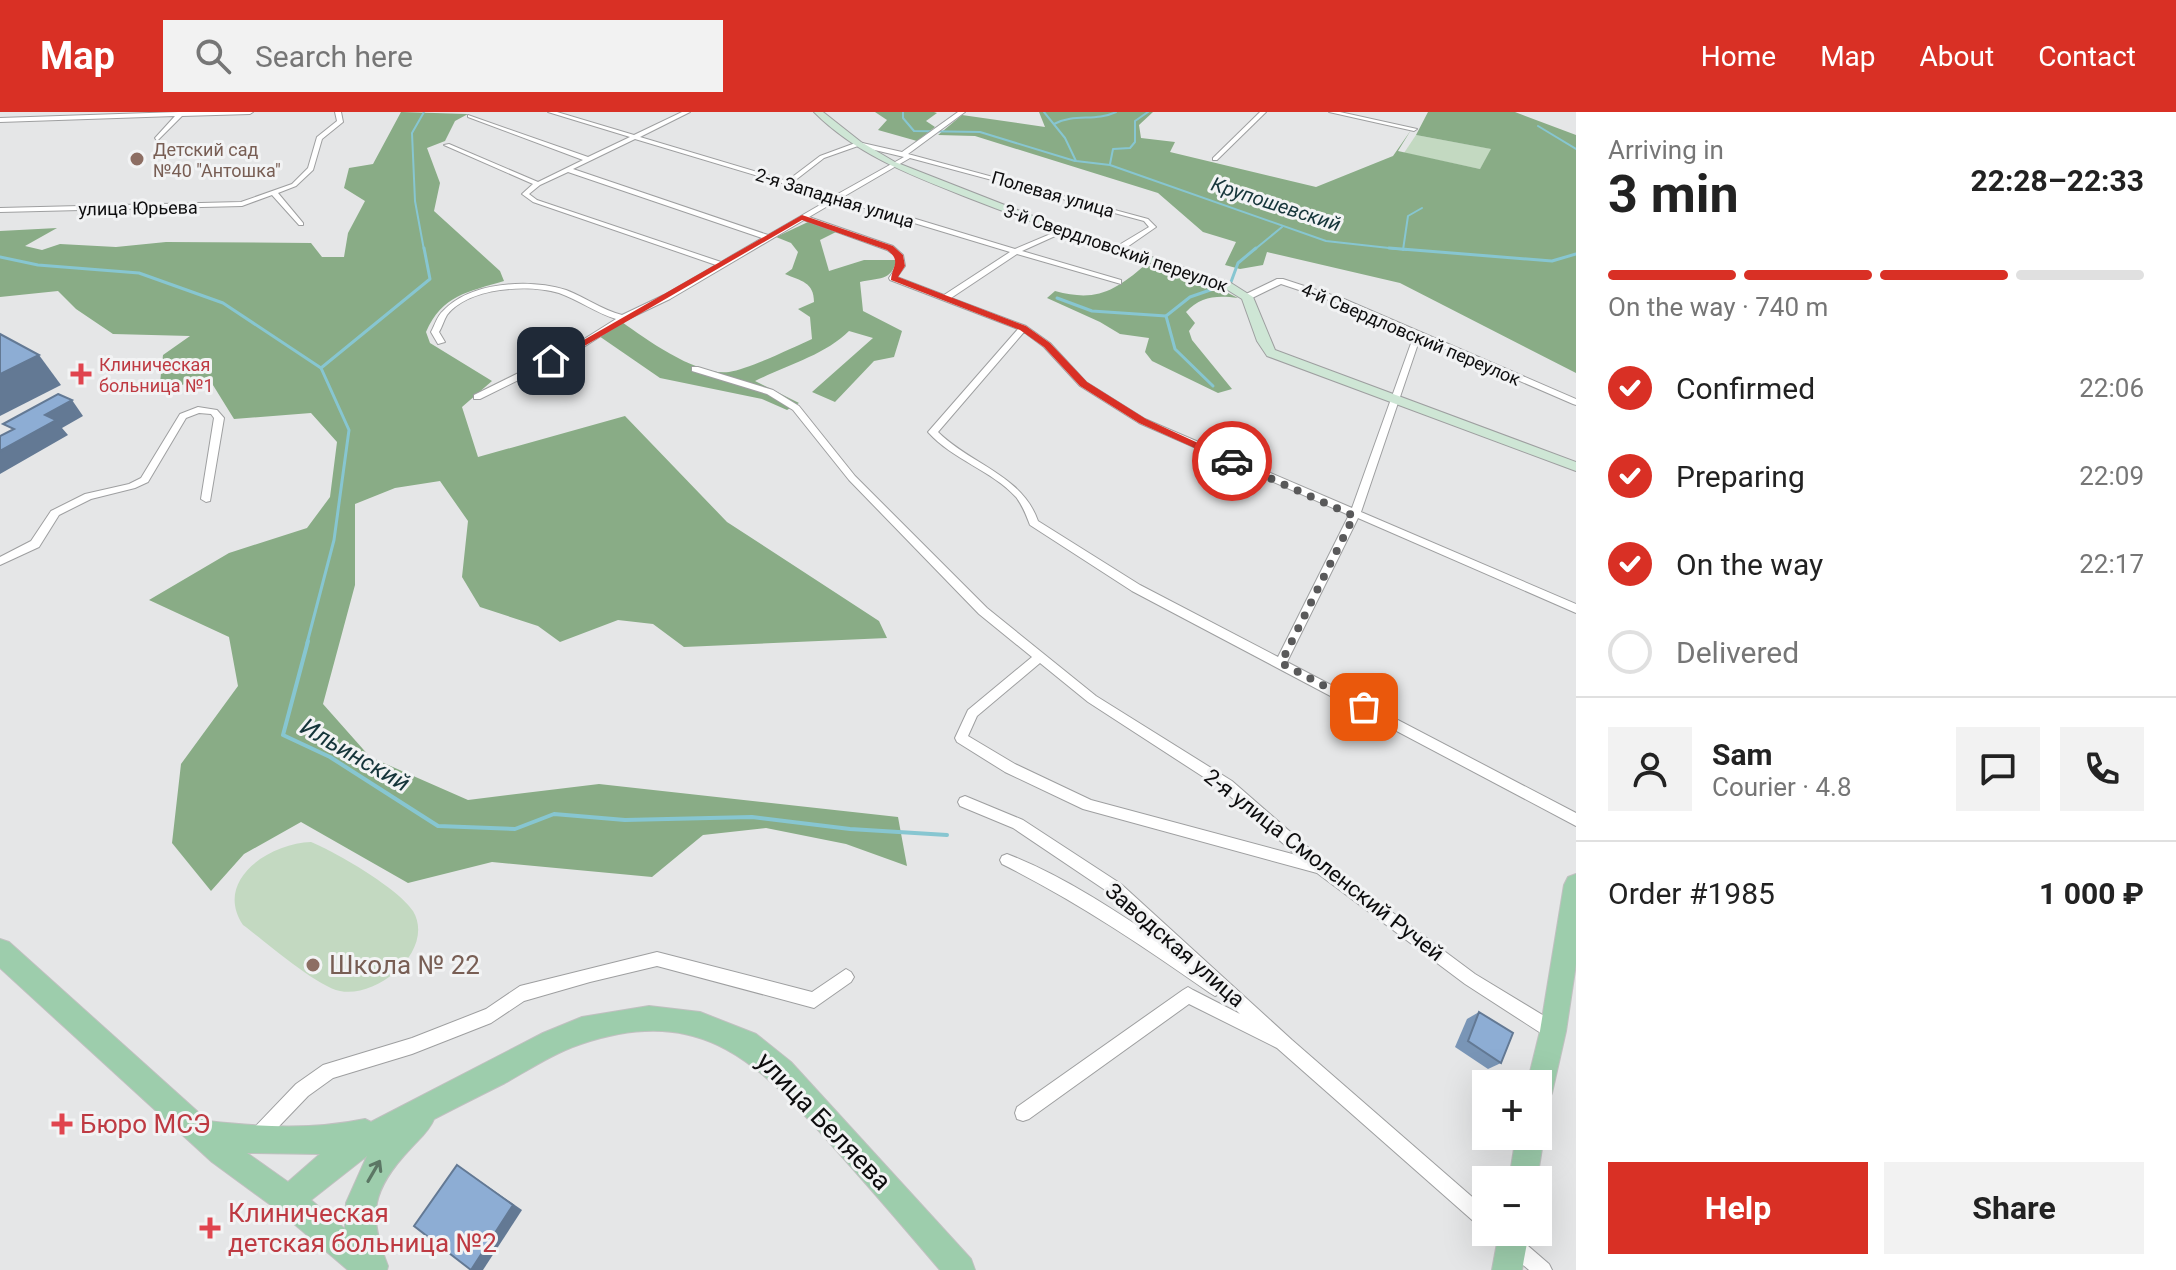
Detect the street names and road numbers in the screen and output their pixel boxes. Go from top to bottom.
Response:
street label: 2-я Западная улица [753,164,917,232]
street label: Полевая улица [989,166,1117,222]
street label: улица Юрьева [78,196,198,220]
street label: 3-й Свердловский переулок [1001,200,1231,296]
street label: 4-й Свердловский переулок [1298,278,1524,390]
street label: 2-я улица Смоленский Ручей [1199,764,1449,966]
street label: Заводская улица [1100,878,1250,1012]
street label: улица Беляева [751,1046,897,1196]

